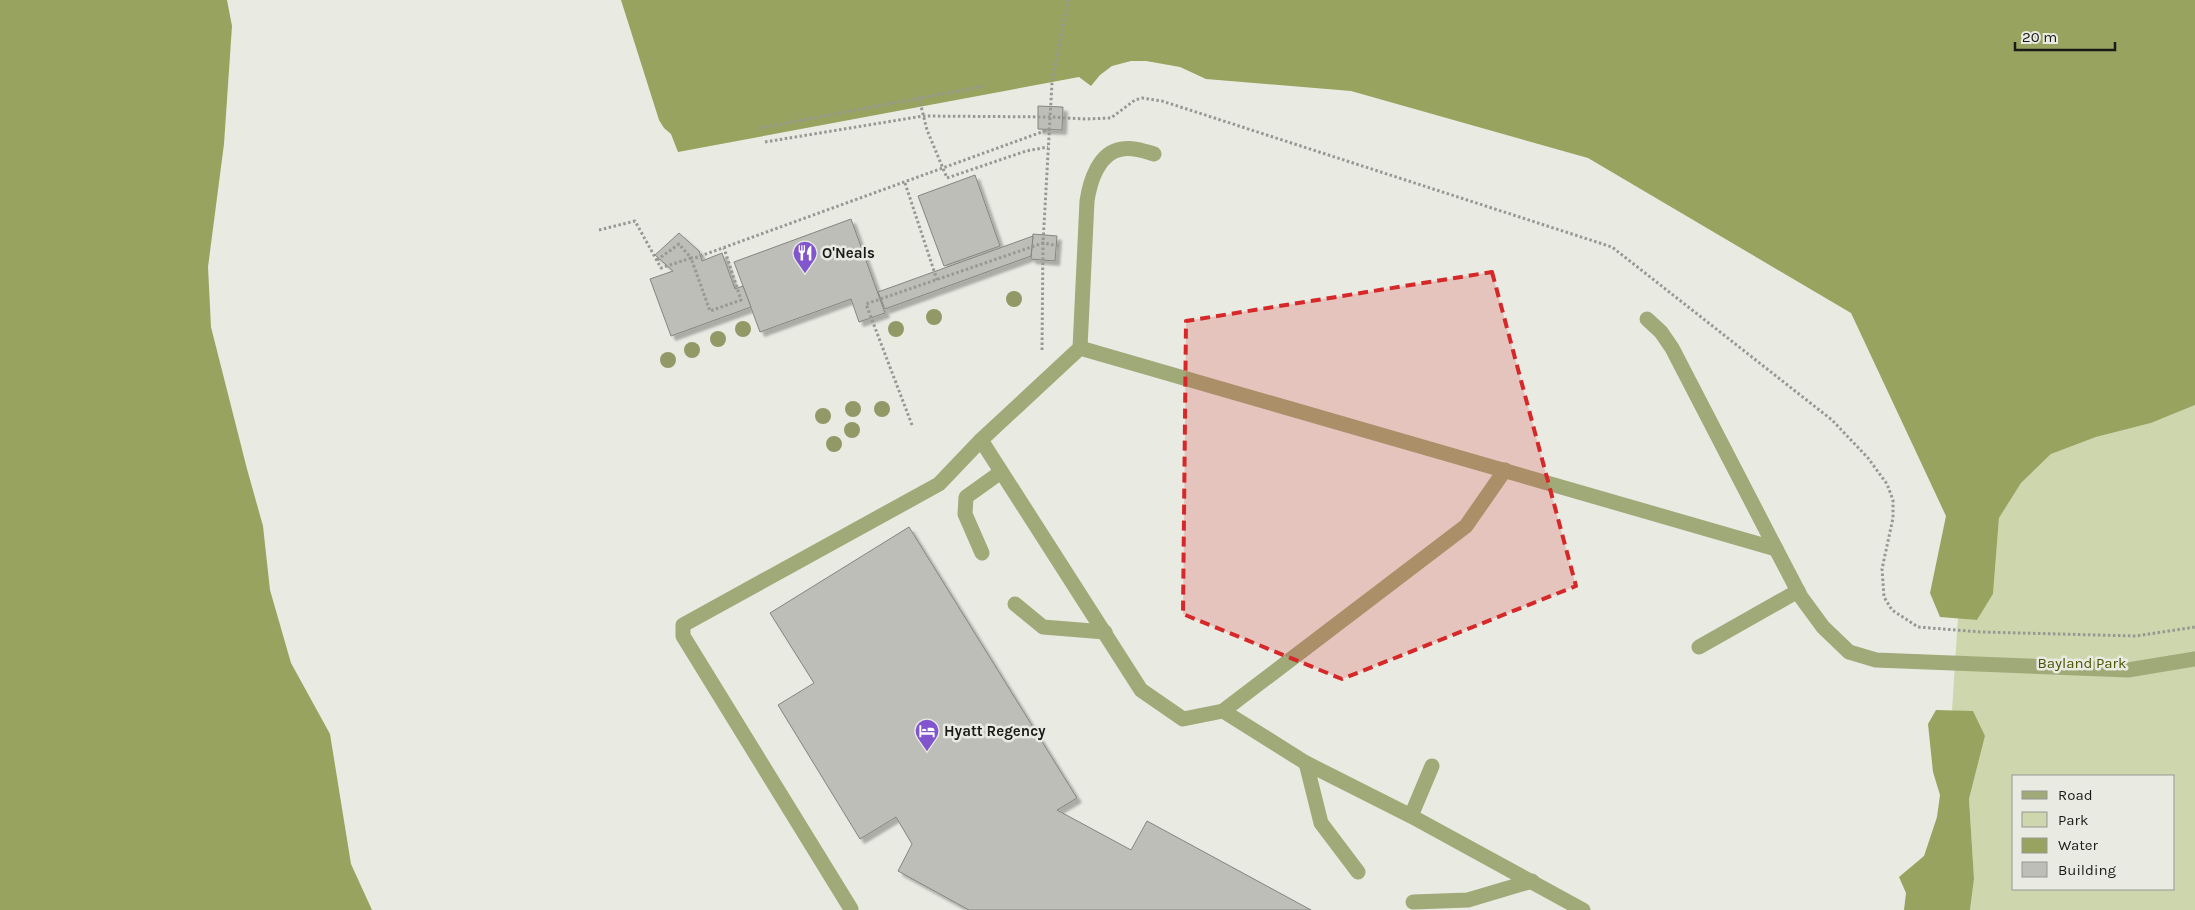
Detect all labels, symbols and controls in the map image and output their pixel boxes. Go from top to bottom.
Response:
scale bar [2015,20,2115,52]
text: 20 m [2022,28,2057,46]
restaurant icon: O'Neals [792,240,818,274]
place label: O'Neals [822,244,875,262]
park label: Bayland Park [2038,654,2126,672]
hotel icon: Hyatt Regency [914,718,940,752]
place label: Hyatt Regency [944,722,1046,740]
legend [2012,775,2175,890]
text: Road [2058,786,2093,804]
text: Park [2058,811,2088,829]
text: Water [2058,836,2099,854]
text: Building [2058,861,2116,879]

